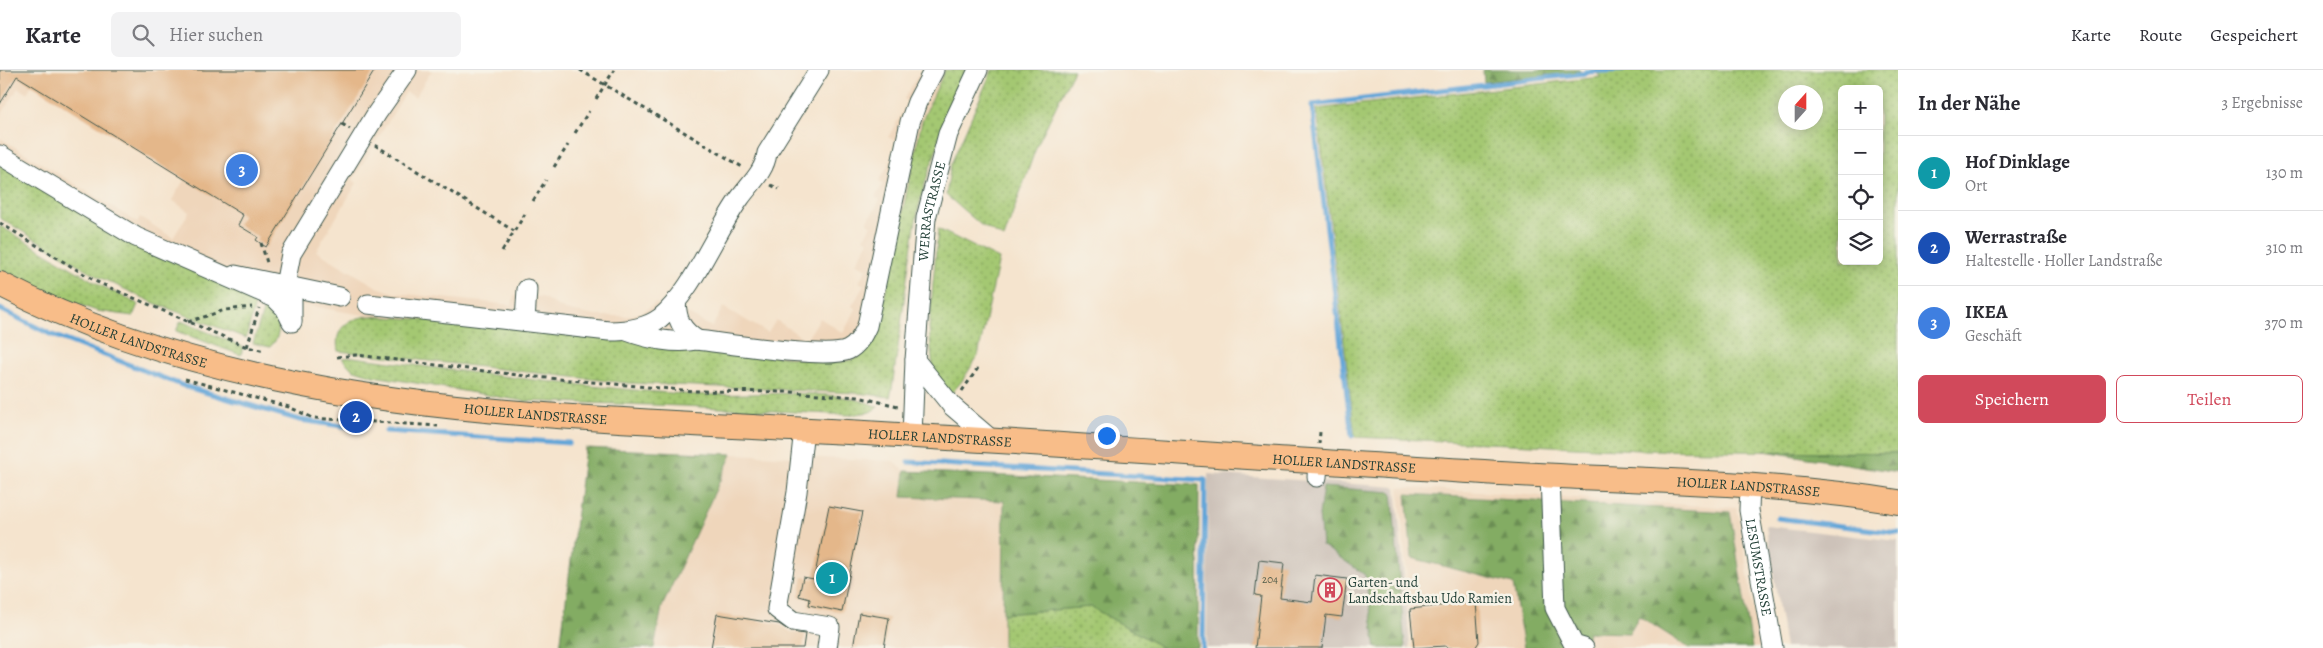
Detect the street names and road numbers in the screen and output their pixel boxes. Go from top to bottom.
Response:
street label: WERRASTRASSE [913,159,950,263]
street label: HOLLER LANDSTRASSE [67,308,210,372]
street label: HOLLER LANDSTRASSE [463,398,608,429]
street label: HOLLER LANDSTRASSE [867,424,1012,451]
street label: HOLLER LANDSTRASSE [1272,449,1417,477]
street label: HOLLER LANDSTRASSE [1676,472,1821,501]
street label: LESUMSTRASSE [1741,517,1777,617]

